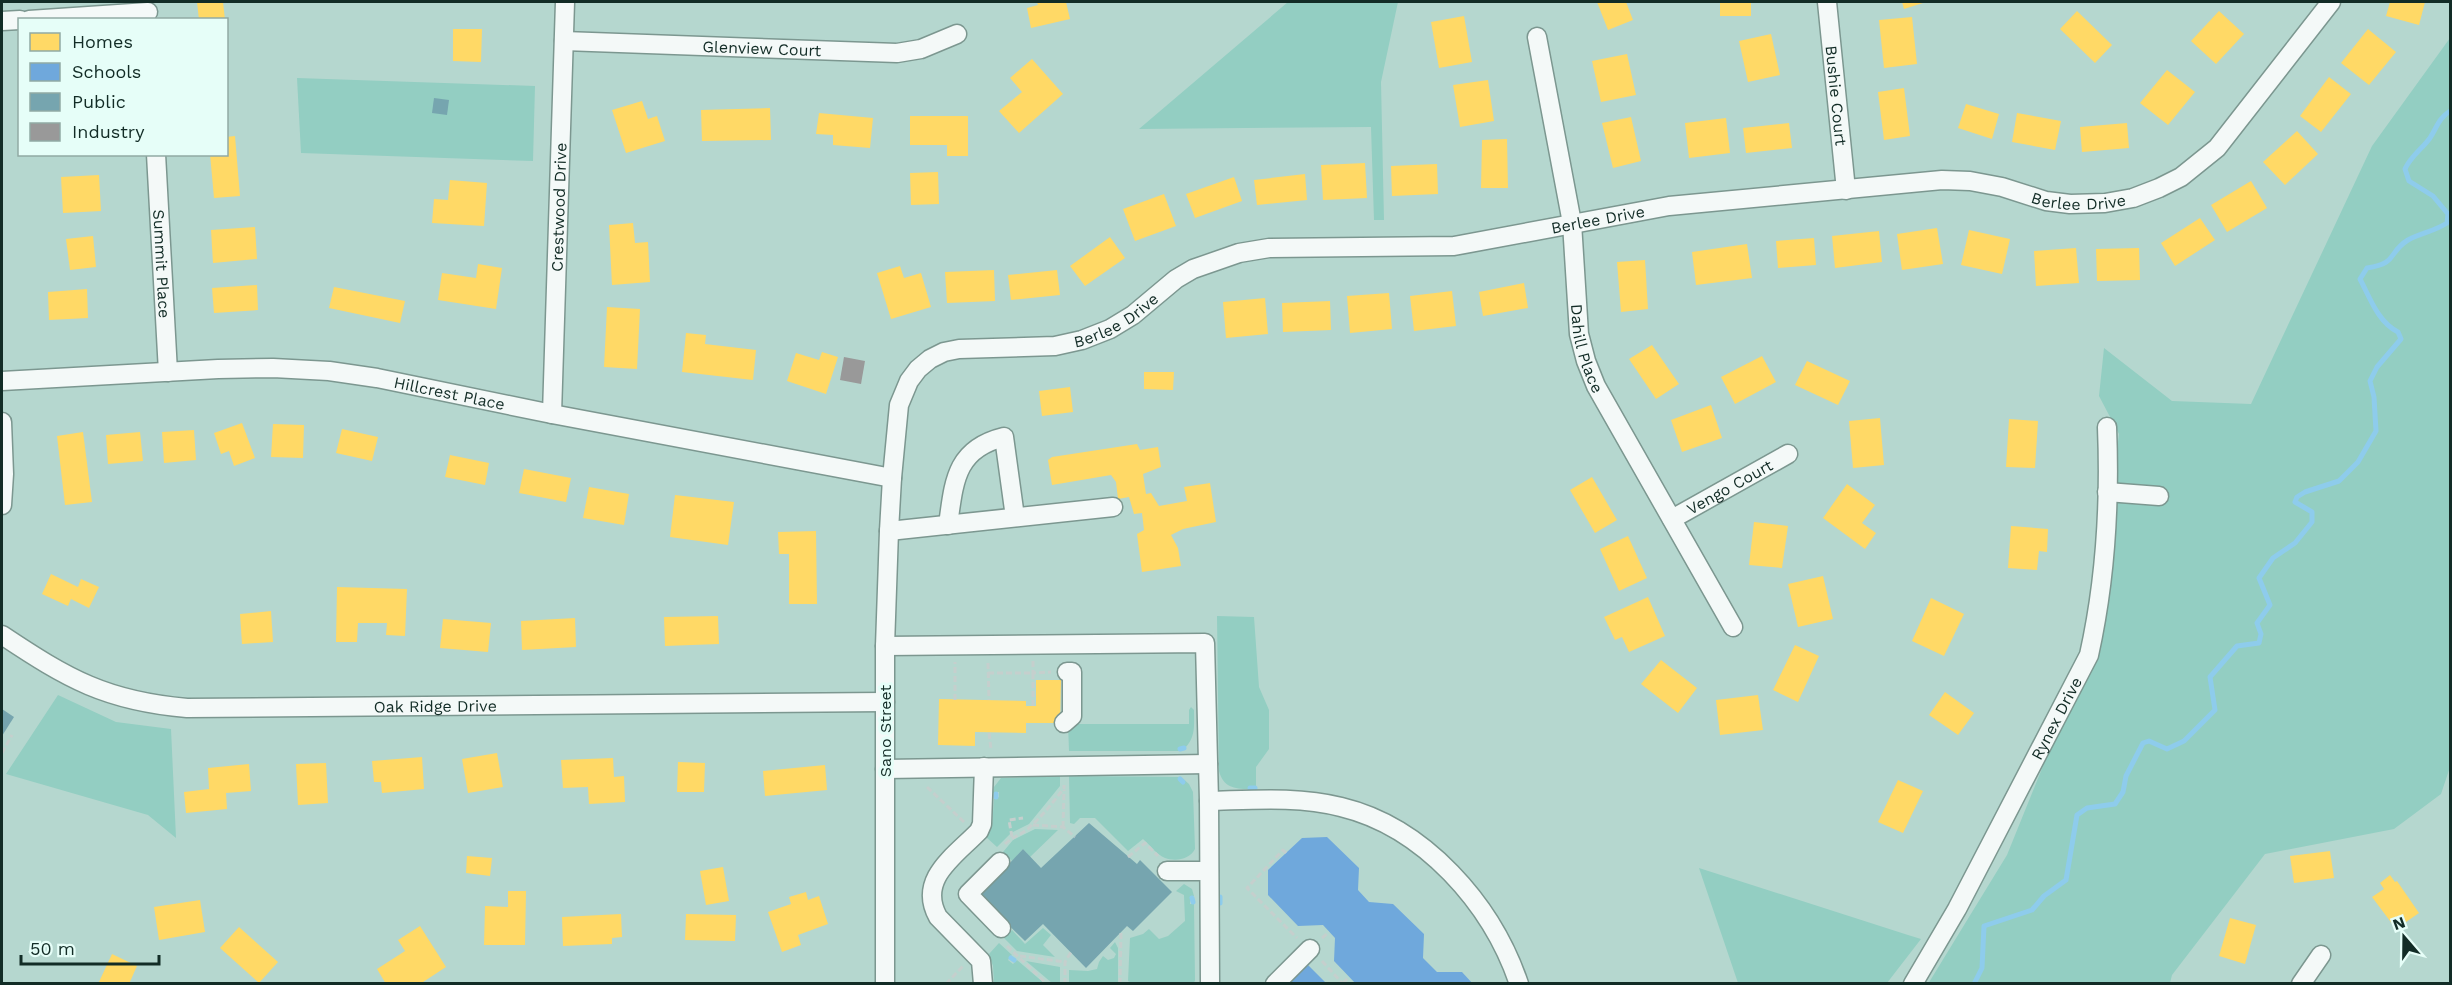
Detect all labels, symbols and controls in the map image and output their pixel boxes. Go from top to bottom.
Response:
legend [18,18,228,156]
text: Homes [72,31,133,52]
street label: Glenview Court [702,36,822,60]
street label: Bushie Court [1822,44,1851,147]
text: Schools [72,61,141,82]
text: Public [72,91,126,112]
text: Industry [72,121,145,142]
street label: Crestwood Drive [547,142,570,272]
street label: Berlee Drive [2029,187,2127,214]
street label: Berlee Drive [1549,201,1646,237]
street label: Summit Place [150,209,175,319]
street label: Berlee Drive [1072,289,1162,351]
street label: Dahill Place [1568,303,1607,396]
street label: Hillcrest Place [392,372,507,414]
street label: Vengo Court [1683,455,1776,518]
street label: Rynex Drive [2027,674,2086,763]
street label: Sano Street [876,685,895,777]
street label: Oak Ridge Drive [374,696,497,716]
north arrow [2374,907,2434,967]
text: N [2390,912,2408,934]
scale bar [21,928,159,966]
text: 50 m [30,938,75,959]

